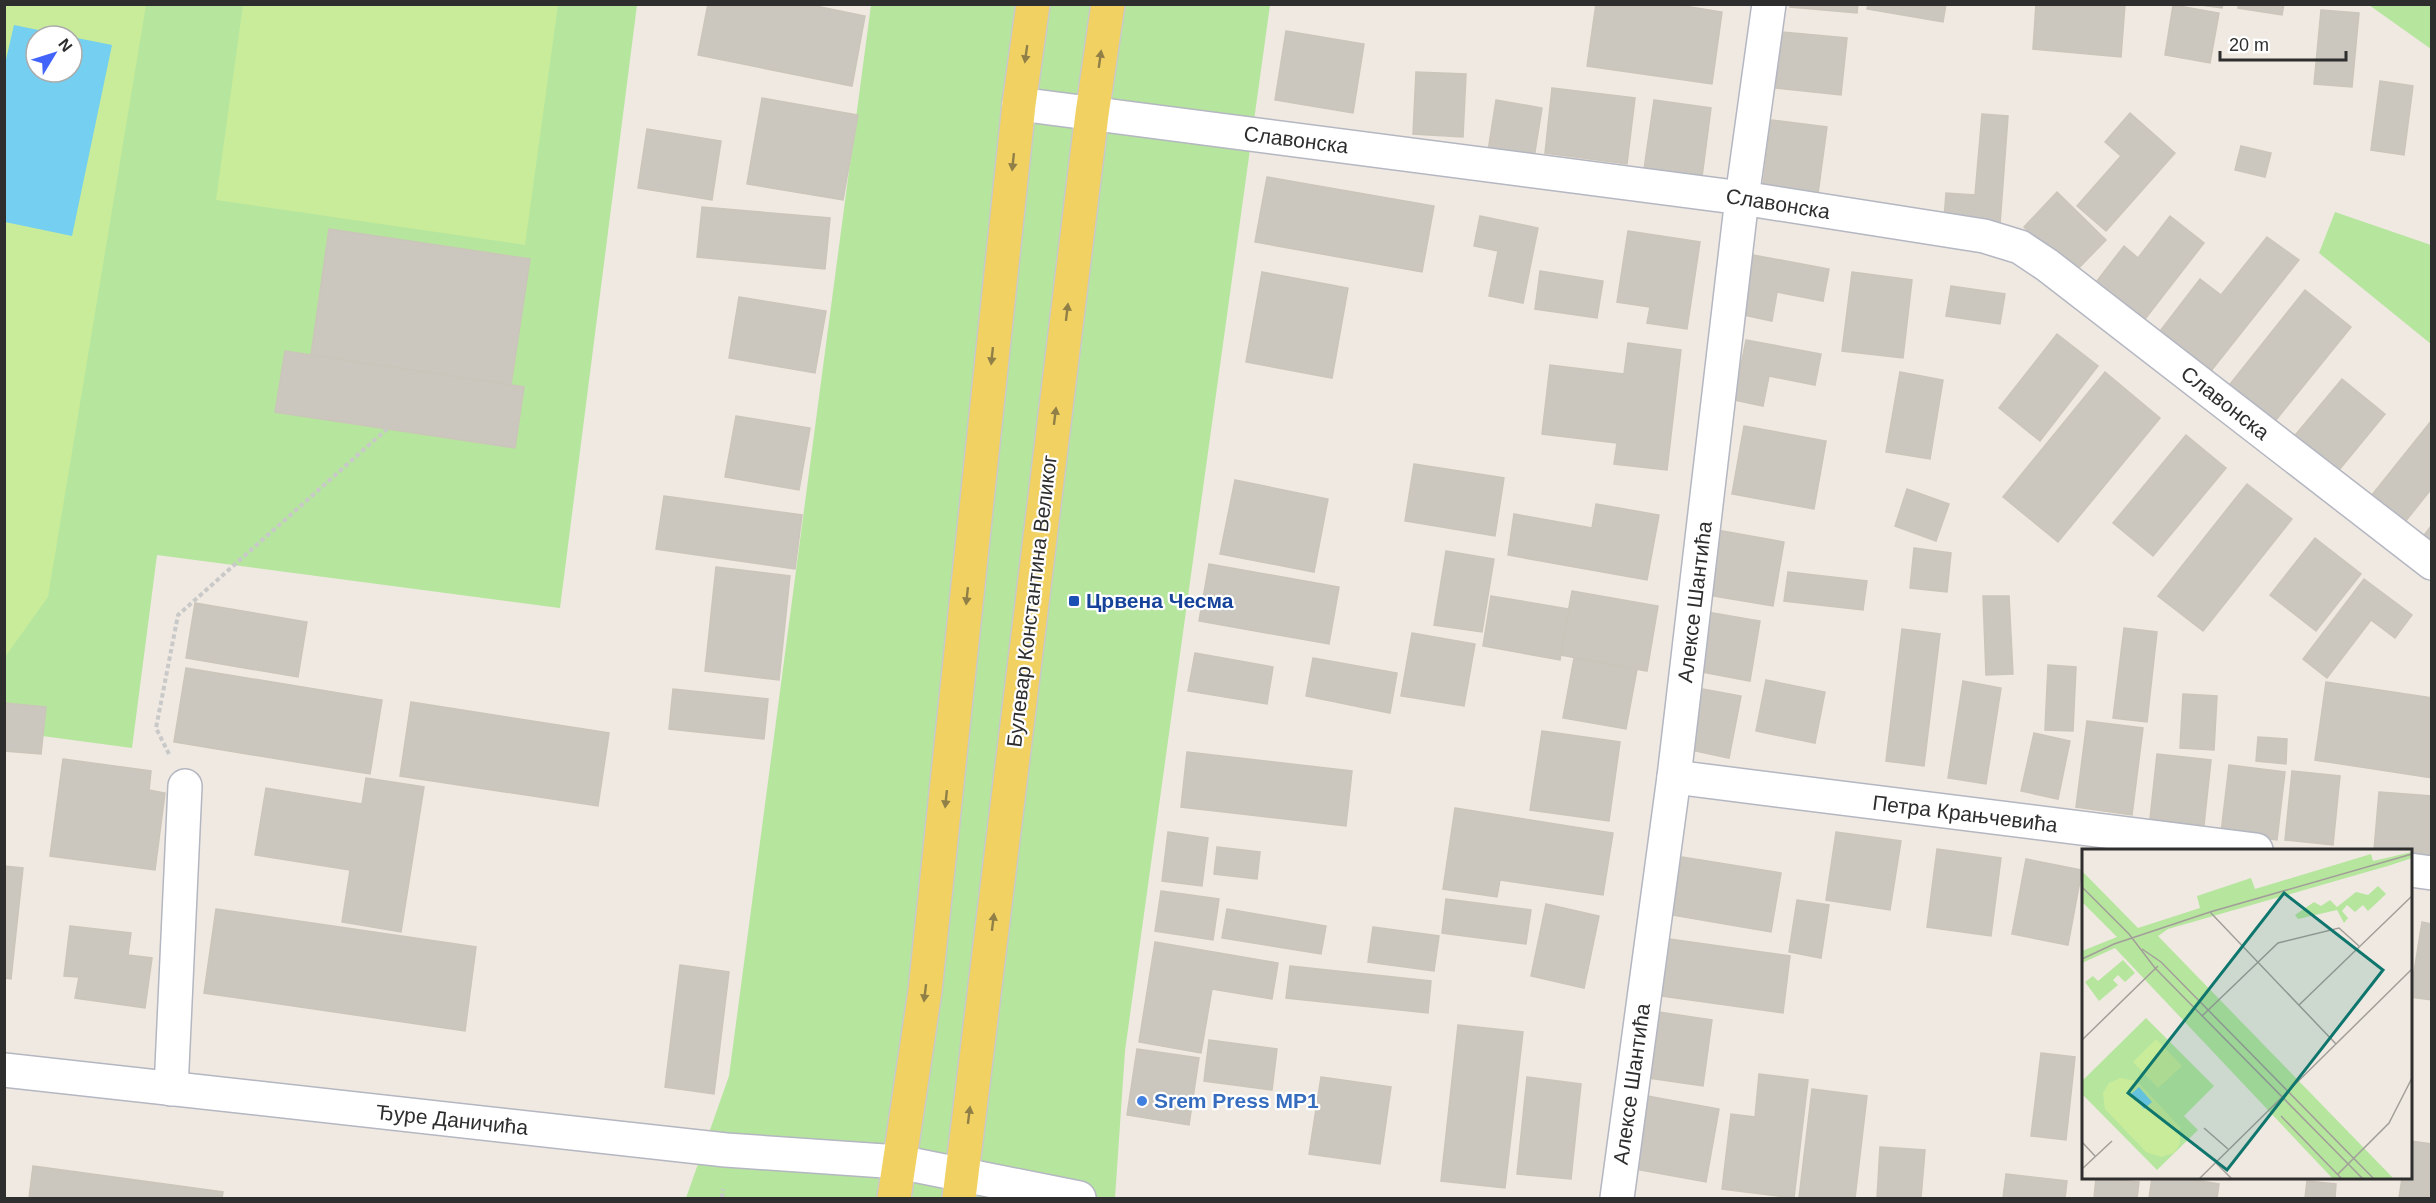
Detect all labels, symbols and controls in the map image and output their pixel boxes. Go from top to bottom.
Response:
north arrow [24,24,84,84]
scale bar [2220,24,2346,62]
text: N [55,35,76,55]
text: 20 m [2229,35,2269,55]
one-way arrow [1022,45,1031,64]
one-way arrow [1095,50,1104,69]
street label: Славонска [1242,122,1350,157]
one-way arrow [1008,153,1018,172]
street label: Славонска [1724,184,1832,223]
one-way arrow [1062,303,1072,322]
one-way arrow [988,347,997,366]
street label: Славонска [2177,361,2274,444]
one-way arrow [1050,406,1059,425]
street label: Булевар Константина Великог [1002,453,1061,748]
street label: Алексе Шантића [1673,520,1716,684]
one-way arrow [962,587,972,606]
place label: Црвена Чесма [1086,589,1234,612]
marker: Црвена Чесма [1067,594,1081,608]
one-way arrow [941,790,950,809]
street label: Петра Крањчевића [1871,791,2059,836]
inset map [2082,849,2412,1179]
one-way arrow [988,912,997,931]
one-way arrow [920,984,929,1003]
street label: Алексе Шантића [1609,1002,1654,1166]
place label: Srem Press MP1 [1154,1089,1319,1112]
marker: Srem Press MP1 [1135,1094,1149,1108]
street label: Ђуре Даничића [375,1100,530,1139]
one-way arrow [964,1106,974,1125]

